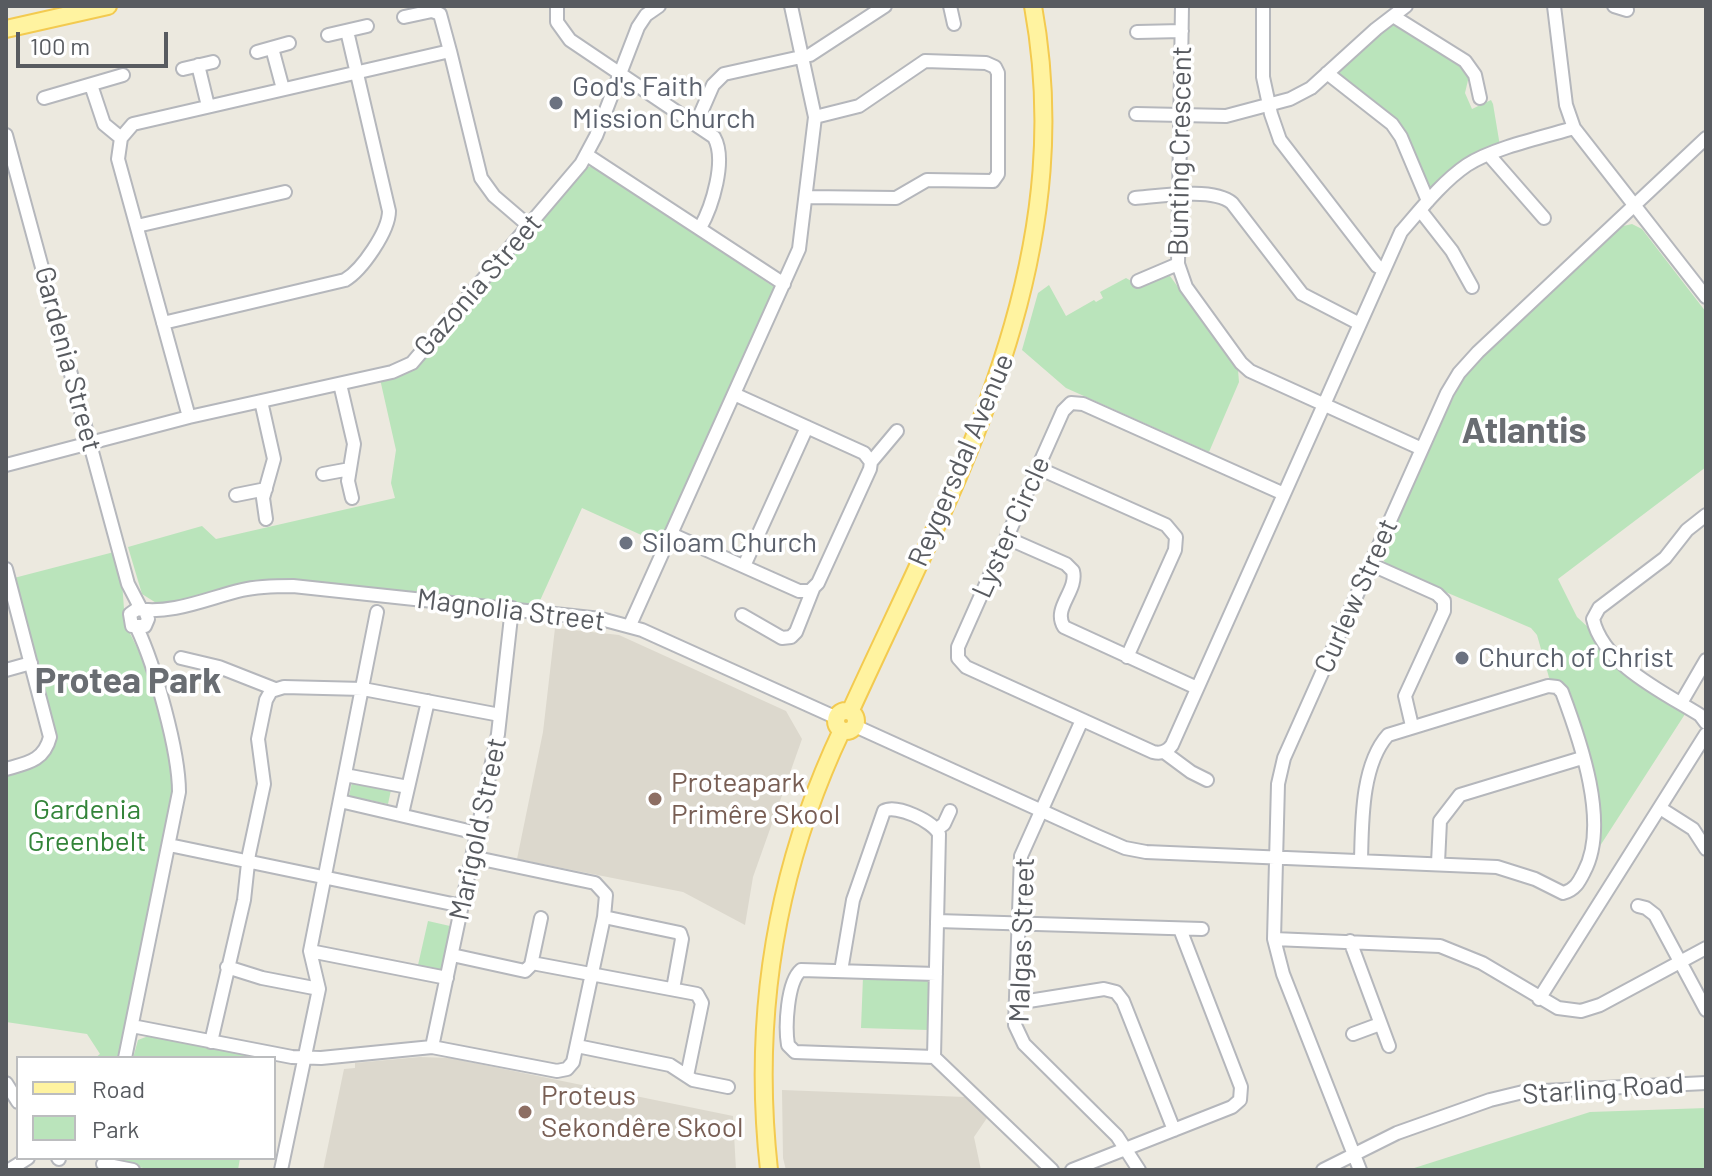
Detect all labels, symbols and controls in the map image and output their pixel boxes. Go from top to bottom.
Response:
scale bar [20,16,172,66]
text: 100 m [30,31,90,60]
street label: Bunting Crescent [1161,46,1199,256]
place label: God's Faith Mission Church [572,70,756,136]
marker: God's Faith Mission Church [547,94,565,112]
street label: Gazonia Street [407,207,549,363]
street label: Gardenia Street [27,263,109,455]
street label: Reygersdal Avenue [901,348,1021,572]
district label: Atlantis [1461,409,1587,453]
street label: Lyster Circle [965,451,1057,603]
street label: Curlew Street [1307,514,1405,678]
place label: Siloam Church [642,526,817,560]
marker: Siloam Church [617,534,635,552]
street label: Magnolia Street [415,582,607,638]
place label: Church of Christ [1478,641,1674,675]
marker: Church of Christ [1453,649,1471,667]
district label: Protea Park [35,659,221,703]
street label: Marigold Street [442,735,514,923]
place label: Proteapark Primêre Skool [671,766,840,832]
marker: Proteapark Primêre Skool [646,790,664,808]
park label: Gardenia Greenbelt [28,793,146,859]
street label: Malgas Street [1002,857,1042,1023]
legend [16,1056,276,1160]
street label: Starling Road [1521,1067,1685,1111]
text: Road [92,1074,145,1103]
place label: Proteus Sekondêre Skool [541,1079,744,1145]
marker: Proteus Sekondêre Skool [516,1103,534,1121]
text: Park [92,1114,139,1143]

